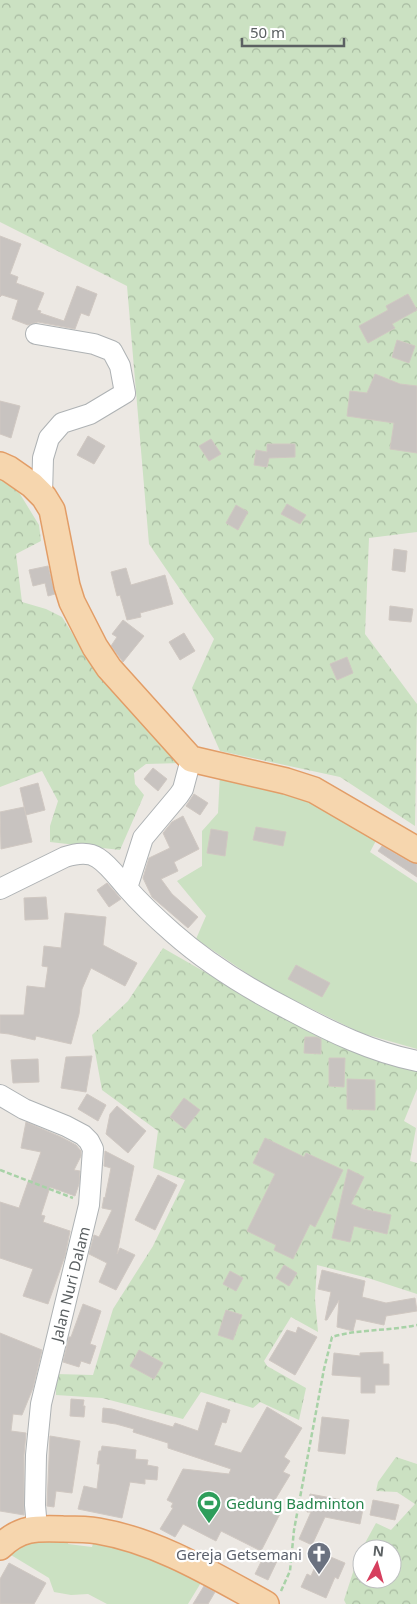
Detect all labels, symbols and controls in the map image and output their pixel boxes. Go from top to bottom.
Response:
scale bar [242,15,344,47]
text: 50 m [250,22,285,42]
street label: Jalan Nuri Dalam [46,1224,94,1346]
sports icon: Gedung Badminton [196,1490,222,1524]
place label: Gedung Badminton [226,1493,365,1513]
north arrow [352,1539,402,1589]
church icon: Gereja Getsemani [306,1541,332,1575]
text: N [372,1541,385,1561]
place label: Gereja Getsemani [176,1544,302,1564]

